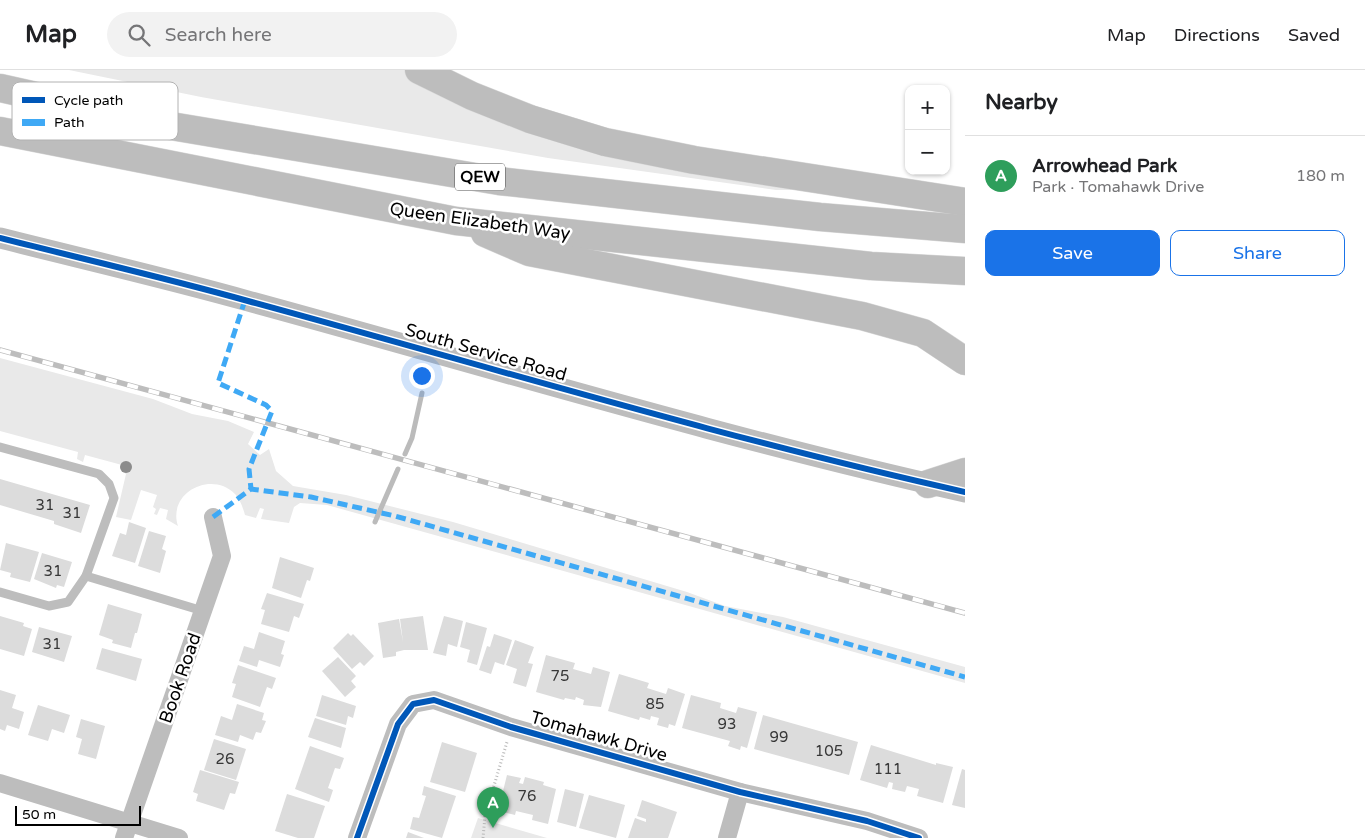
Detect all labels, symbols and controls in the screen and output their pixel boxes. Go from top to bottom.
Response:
search box [107,12,457,57]
text: Map [25,20,77,49]
icon: search [125,21,153,49]
text: Search here [165,24,272,46]
text: Map [1107,24,1146,46]
text: Directions [1174,24,1260,46]
text: Saved [1288,24,1340,46]
legend [12,82,178,140]
map controls [905,85,950,175]
button: + [905,85,950,130]
text: Nearby [985,90,1058,115]
text: Cycle path [54,92,123,109]
text: Path [54,114,85,131]
button: − [905,130,950,175]
text: Arrowhead Park [1032,155,1177,177]
road number: QEW [455,164,505,190]
text: A [995,166,1007,186]
text: 180 m [1296,166,1345,186]
text: Park · Tomahawk Drive [1032,177,1204,197]
street label: Queen Elizabeth Way [388,197,572,245]
button: Save [985,230,1160,276]
button: Share [1170,230,1345,276]
street label: South Service Road [403,318,569,386]
your location [409,363,435,389]
house number: 31 [36,496,54,514]
house number: 31 [63,504,81,522]
house number: 31 [44,562,62,580]
street label: Book Road [154,630,206,726]
house number: 31 [43,635,61,653]
house number: 75 [551,667,569,685]
house number: 85 [646,695,664,713]
street label: Tomahawk Drive [528,706,670,766]
house number: 93 [718,715,736,733]
house number: 99 [770,728,788,746]
house number: 105 [815,742,843,760]
house number: 26 [216,750,234,768]
house number: 111 [874,760,902,778]
pin: A [477,787,509,828]
house number: 76 [518,787,536,805]
scale bar [15,803,141,826]
text: 50 m [22,806,56,823]

